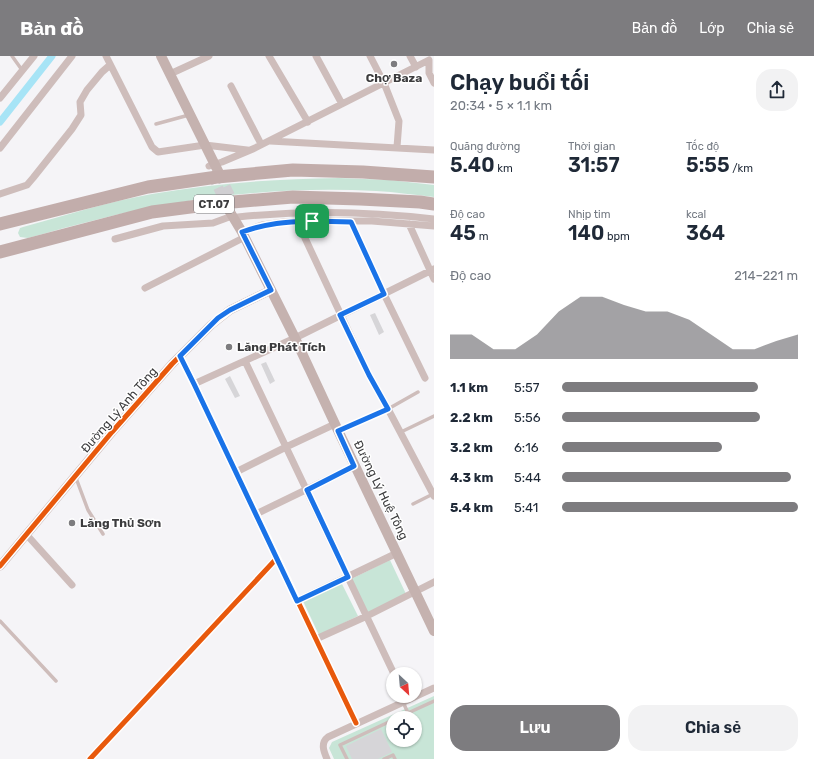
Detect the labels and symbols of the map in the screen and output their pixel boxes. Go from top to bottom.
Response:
marker: Chợ Baza [389,59,399,69]
place label: Chợ Baza [366,71,422,85]
road number: CT.07 [194,195,234,213]
pin [295,204,329,238]
place label: Lăng Phát Tích [237,340,326,354]
marker: Lăng Phát Tích [224,342,234,352]
street label: Đường Lý Anh Tông [78,364,160,456]
street label: Đường Lý Huệ Tông [351,438,411,542]
place label: Lăng Thủ Sơn [80,516,161,530]
marker: Lăng Thủ Sơn [67,518,77,528]
north arrow [386,667,422,703]

